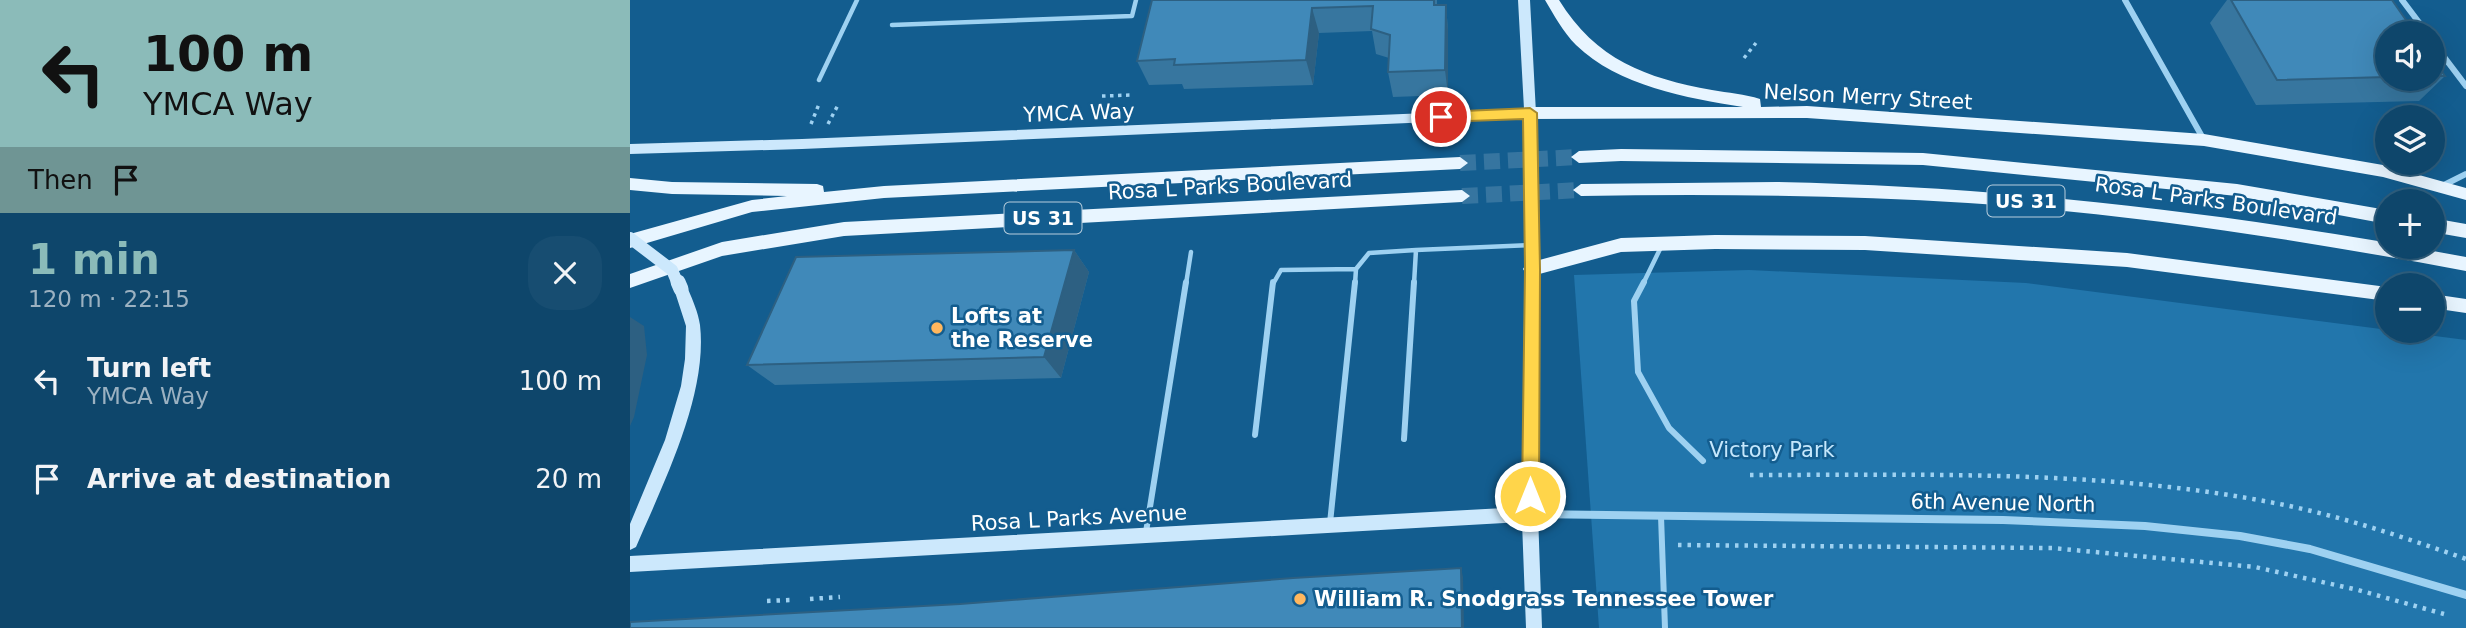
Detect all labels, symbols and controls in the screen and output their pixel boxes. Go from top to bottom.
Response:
map controls [2375,21,2445,343]
button: sound [2375,21,2445,91]
text: 100 m [143,26,313,83]
icon: left [28,28,119,119]
street label: Nelson Merry Street [1763,80,1973,114]
text: YMCA Way [143,85,313,123]
pin [1411,87,1471,147]
icon: arrive [1422,98,1460,136]
street label: YMCA Way [1022,99,1135,127]
button: layers [2375,105,2445,175]
icon: arrive [107,161,145,199]
text: Then [28,165,93,195]
street label: Rosa L Parks Boulevard [1107,168,1353,204]
street label: Rosa L Parks Boulevard [2093,172,2339,230]
road number: US 31 [1988,186,2064,216]
button: + [2375,189,2445,259]
road number: US 31 [1004,202,1082,233]
text: 1 min [28,235,160,284]
button: close [528,236,602,310]
button: − [2375,273,2445,343]
text: 120 m · 22:15 [28,286,190,312]
place label: Lofts at the Reserve [951,304,1093,352]
marker: Lofts at the Reserve [929,320,945,336]
text: Turn left [87,353,211,383]
icon: left [28,362,66,400]
text: 100 m [519,366,602,396]
text: YMCA Way [87,383,209,409]
park label: Victory Park [1709,438,1836,462]
position arrow [1493,459,1567,533]
icon: arrive [28,460,66,498]
text: Arrive at destination [87,464,391,494]
text: 20 m [535,464,602,494]
street label: 6th Avenue North [1910,489,2096,517]
street label: Rosa L Parks Avenue [970,500,1188,536]
place label: William R. Snodgrass Tennessee Tower [1314,587,1774,611]
marker: William R. Snodgrass Tennessee Tower [1292,591,1308,607]

